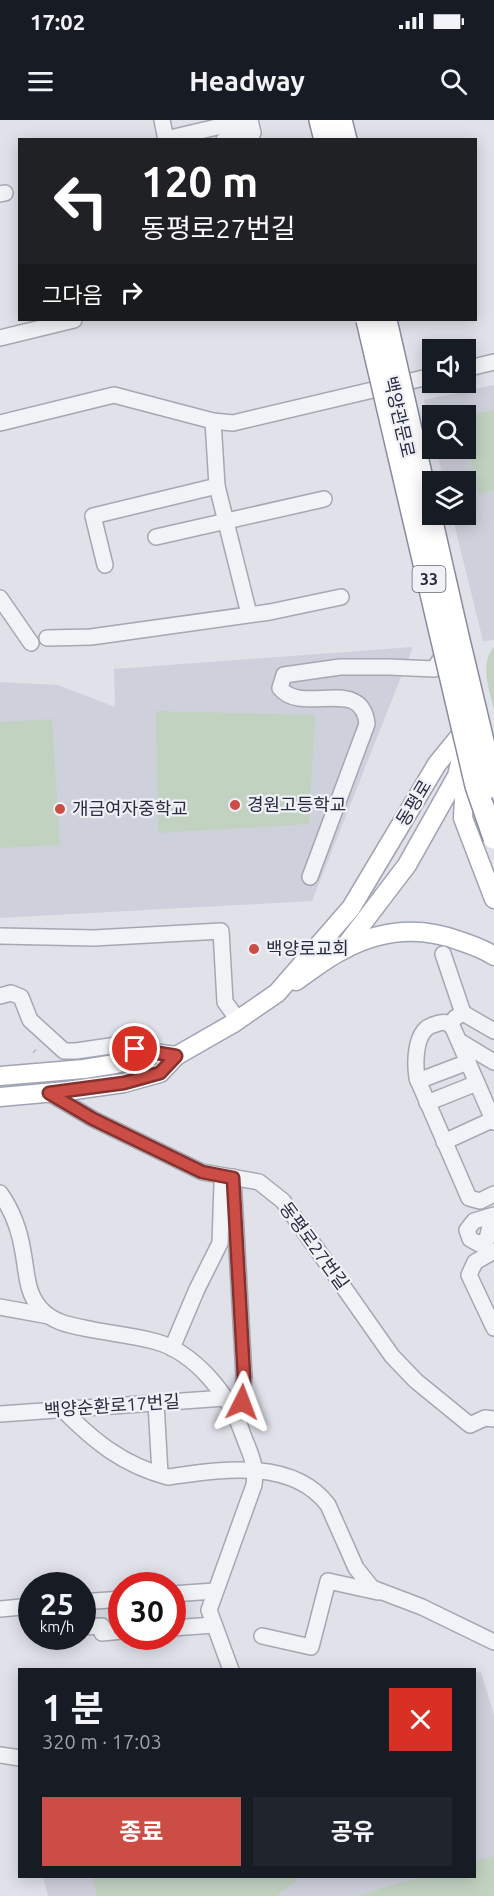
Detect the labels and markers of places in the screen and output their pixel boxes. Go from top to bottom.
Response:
place label: 경원고등학교 [247,794,346,814]
place label: 개금여자중학교 [72,798,188,818]
marker: 경원고등학교 [228,798,242,812]
marker: 개금여자중학교 [53,802,67,816]
place label: 백양로교회 [266,938,349,958]
marker: 백양로교회 [247,942,261,956]
pin [109,1023,160,1074]

